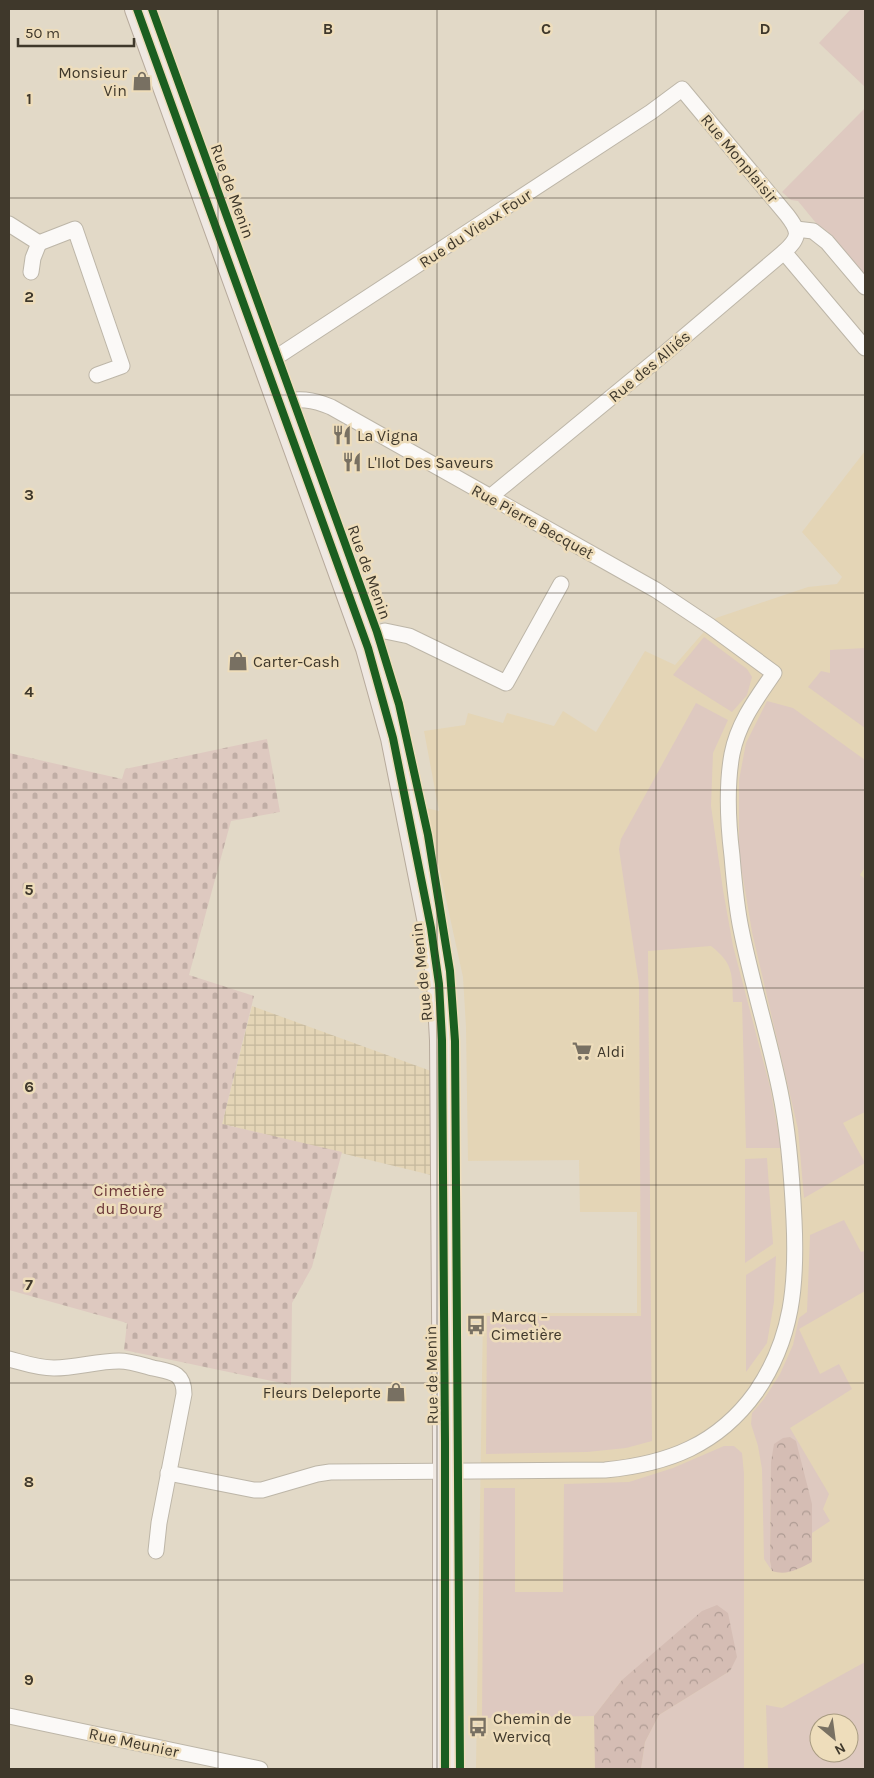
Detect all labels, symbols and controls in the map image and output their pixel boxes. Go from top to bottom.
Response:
scale bar [18,15,134,47]
text: B [323,19,333,38]
text: C [541,19,551,38]
text: D [760,19,771,38]
text: 50 m [25,24,60,42]
place label: Monsieur Vin [58,63,127,100]
shop icon: Monsieur Vin [131,70,153,92]
text: 1 [26,89,32,108]
street label: Rue Monplaisir [697,110,782,207]
street label: Rue de Menin [207,141,258,241]
street label: Rue du Vieux Four [415,185,535,272]
text: 2 [24,287,34,306]
street label: Rue des Alliés [605,327,694,406]
restaurant icon: La Vigna [331,424,353,446]
place label: La Vigna [357,426,418,445]
restaurant icon: L'Ilot Des Saveurs [341,451,363,473]
place label: L'Ilot Des Saveurs [367,453,494,472]
street label: Rue Pierre Becquet [468,480,597,563]
text: 3 [24,485,34,504]
street label: Rue de Menin [344,522,395,622]
shop icon: Carter-Cash [227,650,249,672]
place label: Carter-Cash [253,652,340,671]
text: 4 [24,682,34,701]
text: 5 [24,880,34,899]
street label: Rue de Menin [407,922,436,1022]
supermarket icon: Aldi [571,1040,593,1062]
place label: Aldi [597,1042,625,1061]
text: 6 [24,1077,34,1096]
park label: Cimetière du Bourg [94,1181,164,1218]
text: 7 [25,1275,33,1294]
place label: Marcq – Cimetière [491,1307,562,1344]
bus stop icon: Marcq – Cimetière [465,1314,487,1336]
street label: Rue de Menin [421,1325,442,1425]
shop icon: Fleurs Deleporte [385,1381,407,1403]
place label: Fleurs Deleporte [263,1383,381,1402]
text: 8 [24,1472,34,1491]
text: 9 [24,1670,34,1689]
place label: Chemin de Wervicq [493,1709,572,1746]
north arrow [809,1713,859,1763]
bus stop icon: Chemin de Wervicq [467,1716,489,1738]
street label: Rue Meunier [87,1724,181,1761]
text: N [832,1739,849,1759]

